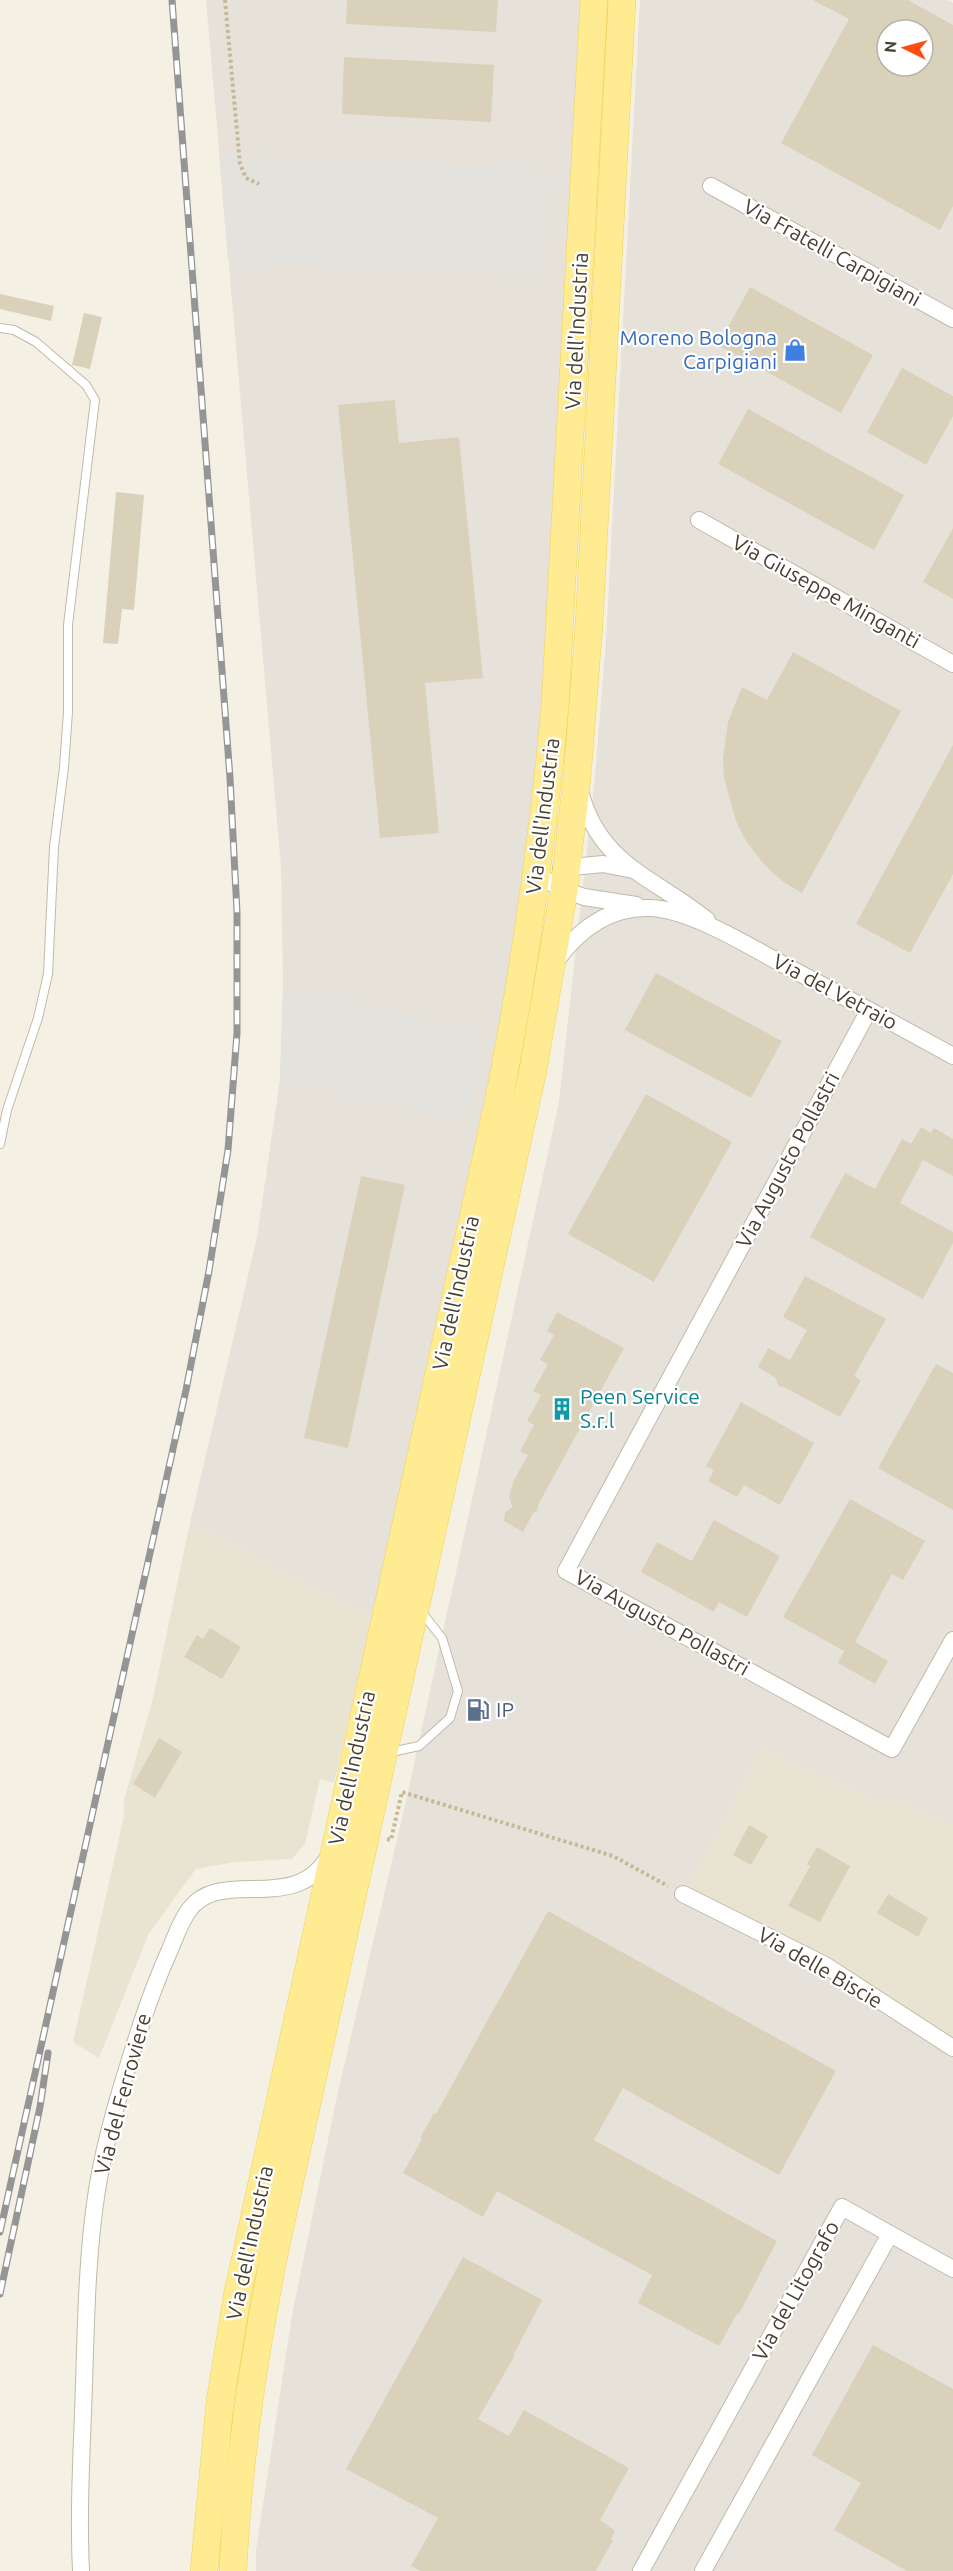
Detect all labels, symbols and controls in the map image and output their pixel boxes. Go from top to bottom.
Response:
north arrow [875,18,935,78]
text: N [881,40,900,53]
street label: Via Fratelli Carpigiani [740,193,925,311]
street label: Via dell'Industria [560,252,592,410]
place label: Moreno Bologna Carpigiani [620,325,777,373]
shop icon: Moreno Bologna Carpigiani [782,337,808,363]
street label: Via Giuseppe Minganti [728,529,925,653]
street label: Via dell'Industria [520,736,564,896]
street label: Via del Vetraio [769,948,902,1034]
street label: Via Augusto Pollastri [731,1067,844,1252]
street label: Via dell'Industria [427,1213,483,1372]
place label: Peen Service S.r.l [580,1384,700,1432]
building icon: Peen Service S.r.l [549,1396,575,1422]
street label: Via Augusto Pollastri [571,1564,754,1680]
street label: Via dell'Industria [323,1688,379,1847]
fuel station icon: IP [465,1697,491,1723]
place label: IP [496,1697,514,1721]
street label: Via delle Biscie [754,1922,887,2013]
street label: Via del Ferroviere [89,2010,155,2177]
street label: Via dell'Industria [221,2163,277,2322]
street label: Via del Litografo [747,2216,844,2365]

